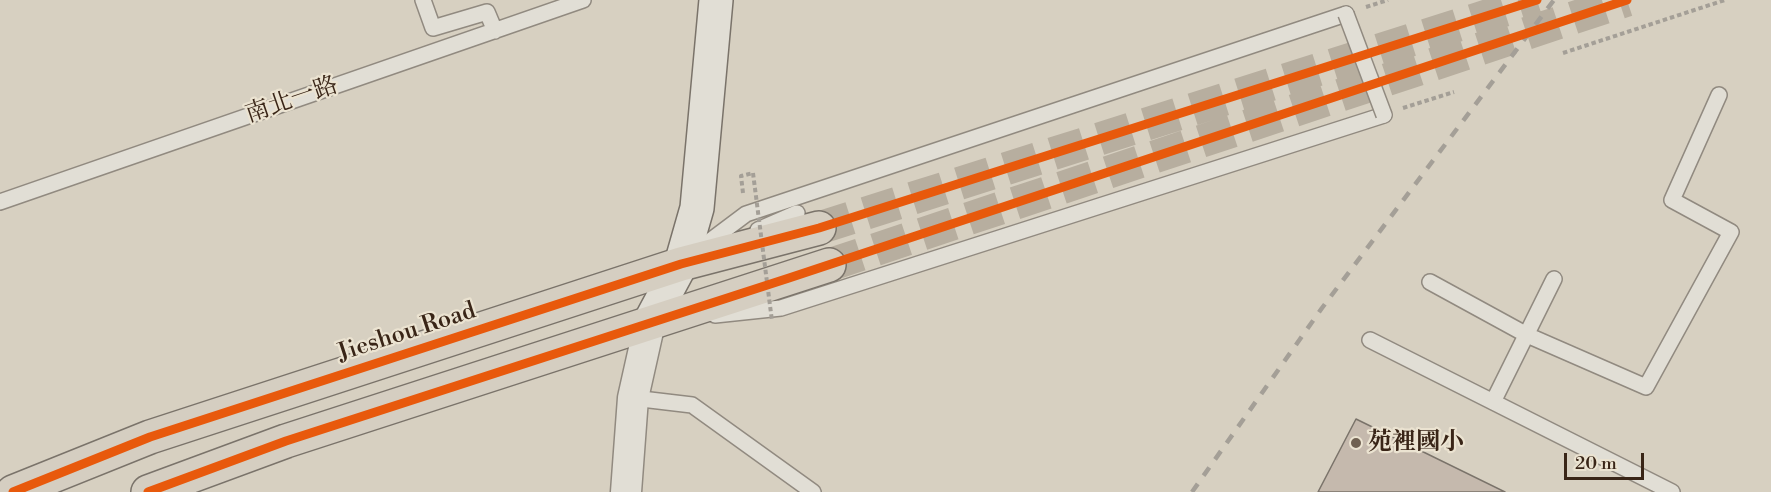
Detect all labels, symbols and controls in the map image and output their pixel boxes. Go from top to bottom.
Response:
street label: 南北一路 [242,72,342,130]
street label: Jieshou Road [334,297,480,369]
place label: 苑裡國小 [1368,429,1464,457]
marker: 苑裡國小 [1349,436,1363,450]
scale bar [1567,441,1646,479]
text: 20 m [1575,452,1617,475]

